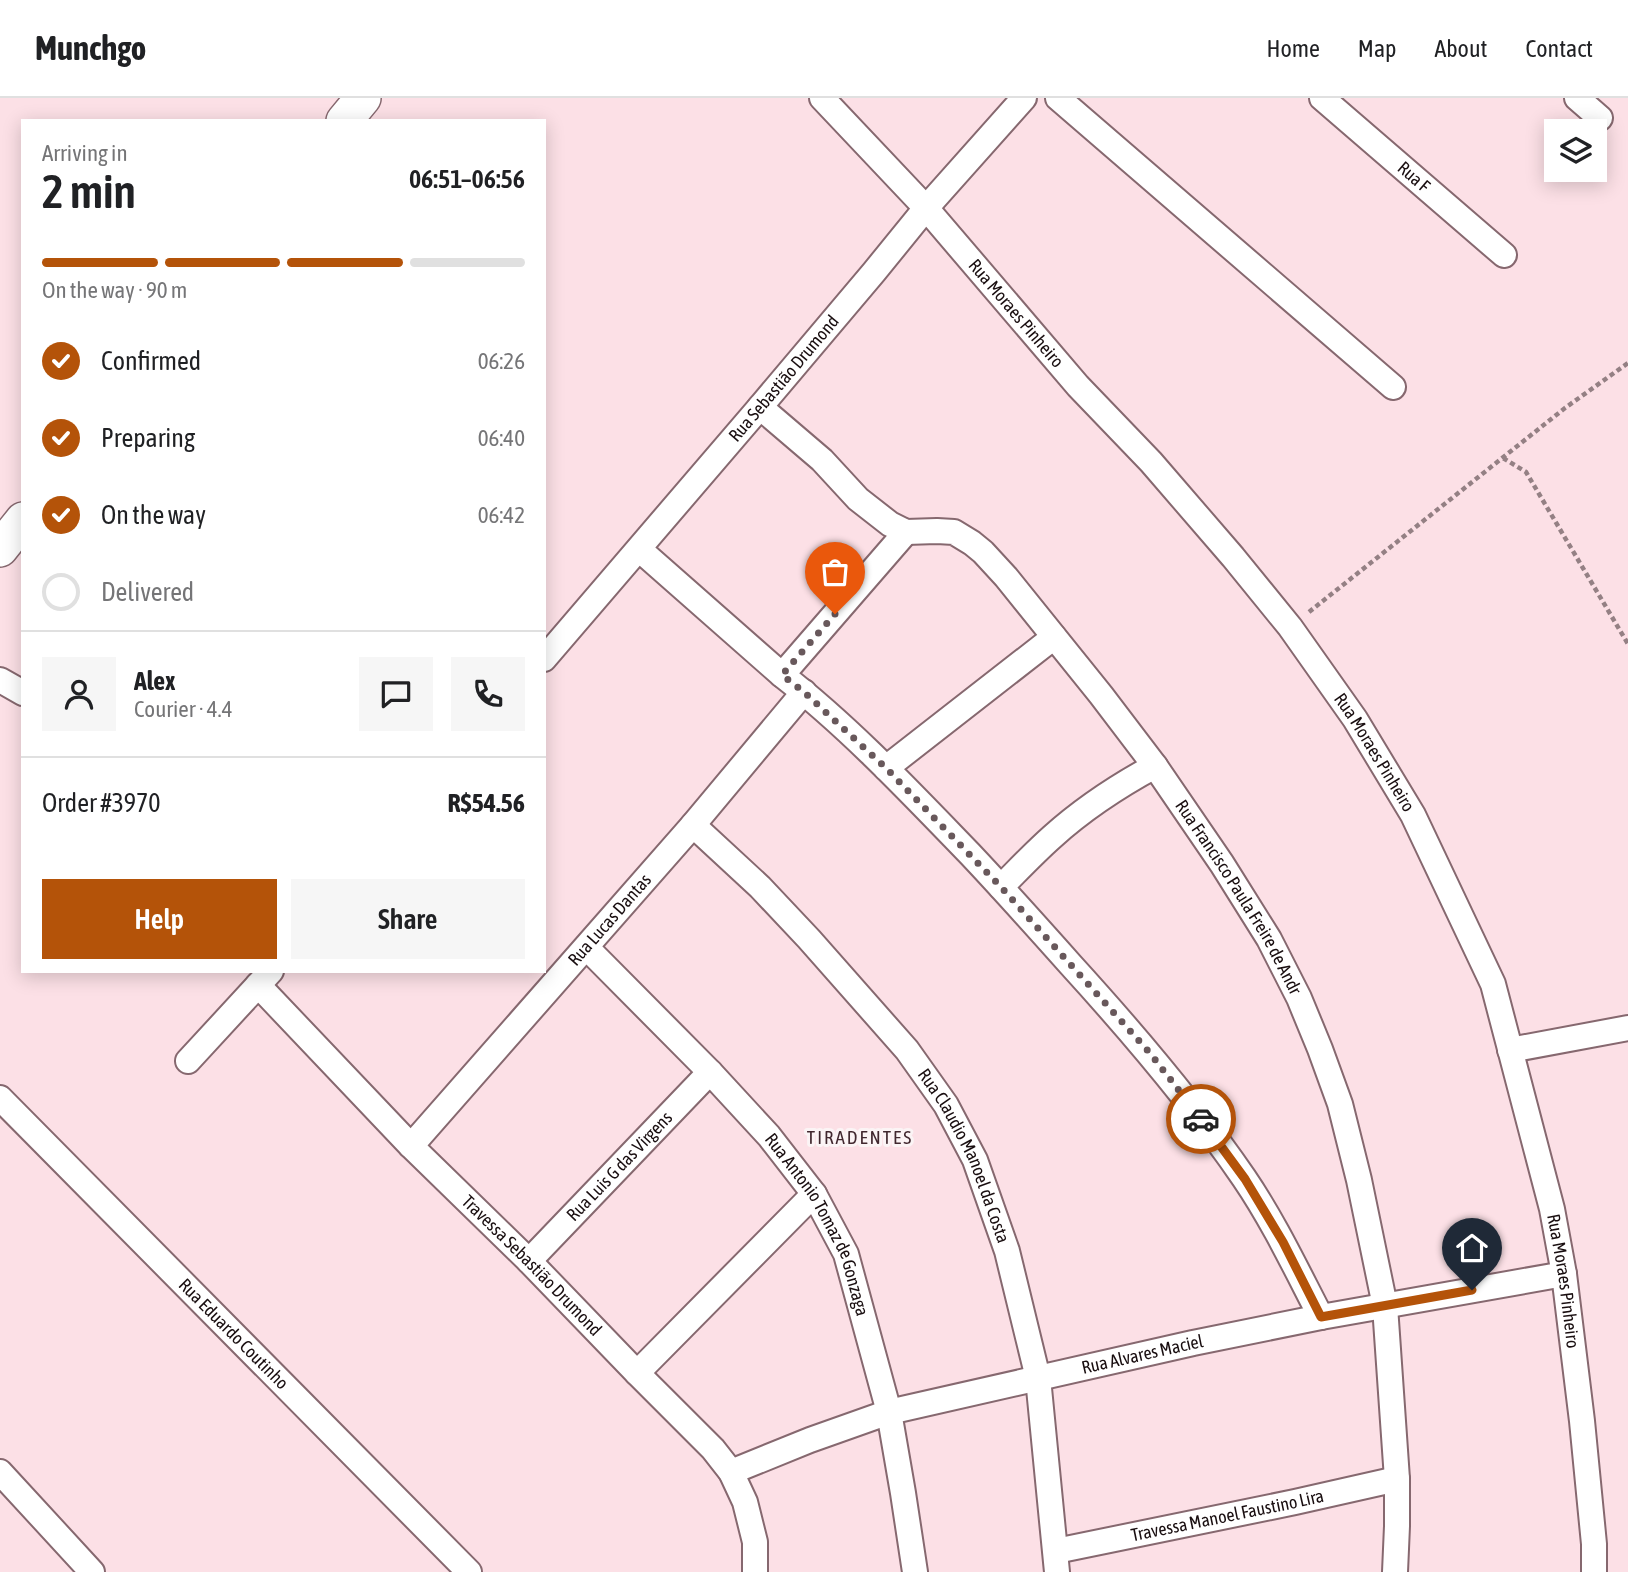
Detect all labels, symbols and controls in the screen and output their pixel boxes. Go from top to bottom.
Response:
text: Munchgo [35,29,146,67]
text: Home [1266,35,1320,62]
text: Map [1358,35,1396,62]
text: About [1434,35,1487,62]
text: Contact [1525,35,1593,62]
map controls [1544,119,1607,182]
button: layers [1544,119,1607,182]
text: Arriving in [42,140,128,166]
street label: Rua F [1394,157,1435,197]
text: 06:51–06:56 [409,164,525,194]
text: 2 min [42,165,136,218]
street label: Rua Moraes Pinheiro [964,255,1068,371]
text: On the way · 90 m [42,277,187,303]
street label: Rua Sebastião Drumond [724,311,843,446]
icon: check [42,342,80,380]
text: Confirmed [101,346,201,376]
text: 06:26 [478,348,525,374]
icon: check [42,419,80,457]
text: Preparing [101,423,195,453]
text: 06:40 [478,425,525,451]
icon: check [42,496,80,534]
text: On the way [101,500,206,530]
text: 06:42 [478,502,525,528]
pin [805,542,865,614]
icon: bag [816,553,854,591]
text: Delivered [101,577,194,607]
button: person [42,657,116,731]
button: chat [359,657,433,731]
button: phone [451,657,525,731]
text: Alex [134,666,175,696]
street label: Rua Moraes Pinheiro [1330,689,1420,815]
text: Courier · 4.4 [134,696,233,722]
text: Order #3970 [42,788,161,818]
text: R$54.56 [448,788,525,818]
street label: Rua Francisco Paula Freire de Andr [1171,796,1307,998]
street label: Rua Lucas Dantas [563,869,655,970]
button: Help [42,879,277,959]
button: Share [291,879,525,959]
street label: Rua Claudio Manoel da Costa [914,1065,1014,1246]
courier [1166,1084,1236,1154]
icon: car [1182,1100,1220,1138]
street label: Rua Luis G das Virgens [562,1107,676,1225]
district label: TIRADENTES [807,1126,913,1148]
street label: Rua Antonio Tomaz de Gonzaga [761,1129,873,1318]
street label: Travessa Sebastião Drumond [458,1191,606,1340]
street label: Rua Moraes Pinheiro [1543,1212,1584,1349]
pin [1442,1218,1502,1290]
icon: home [1453,1229,1491,1267]
street label: Rua Eduardo Coutinho [175,1274,293,1393]
street label: Rua Alvares Maciel [1080,1330,1205,1378]
street label: Travessa Manoel Faustino Lira [1129,1485,1326,1545]

